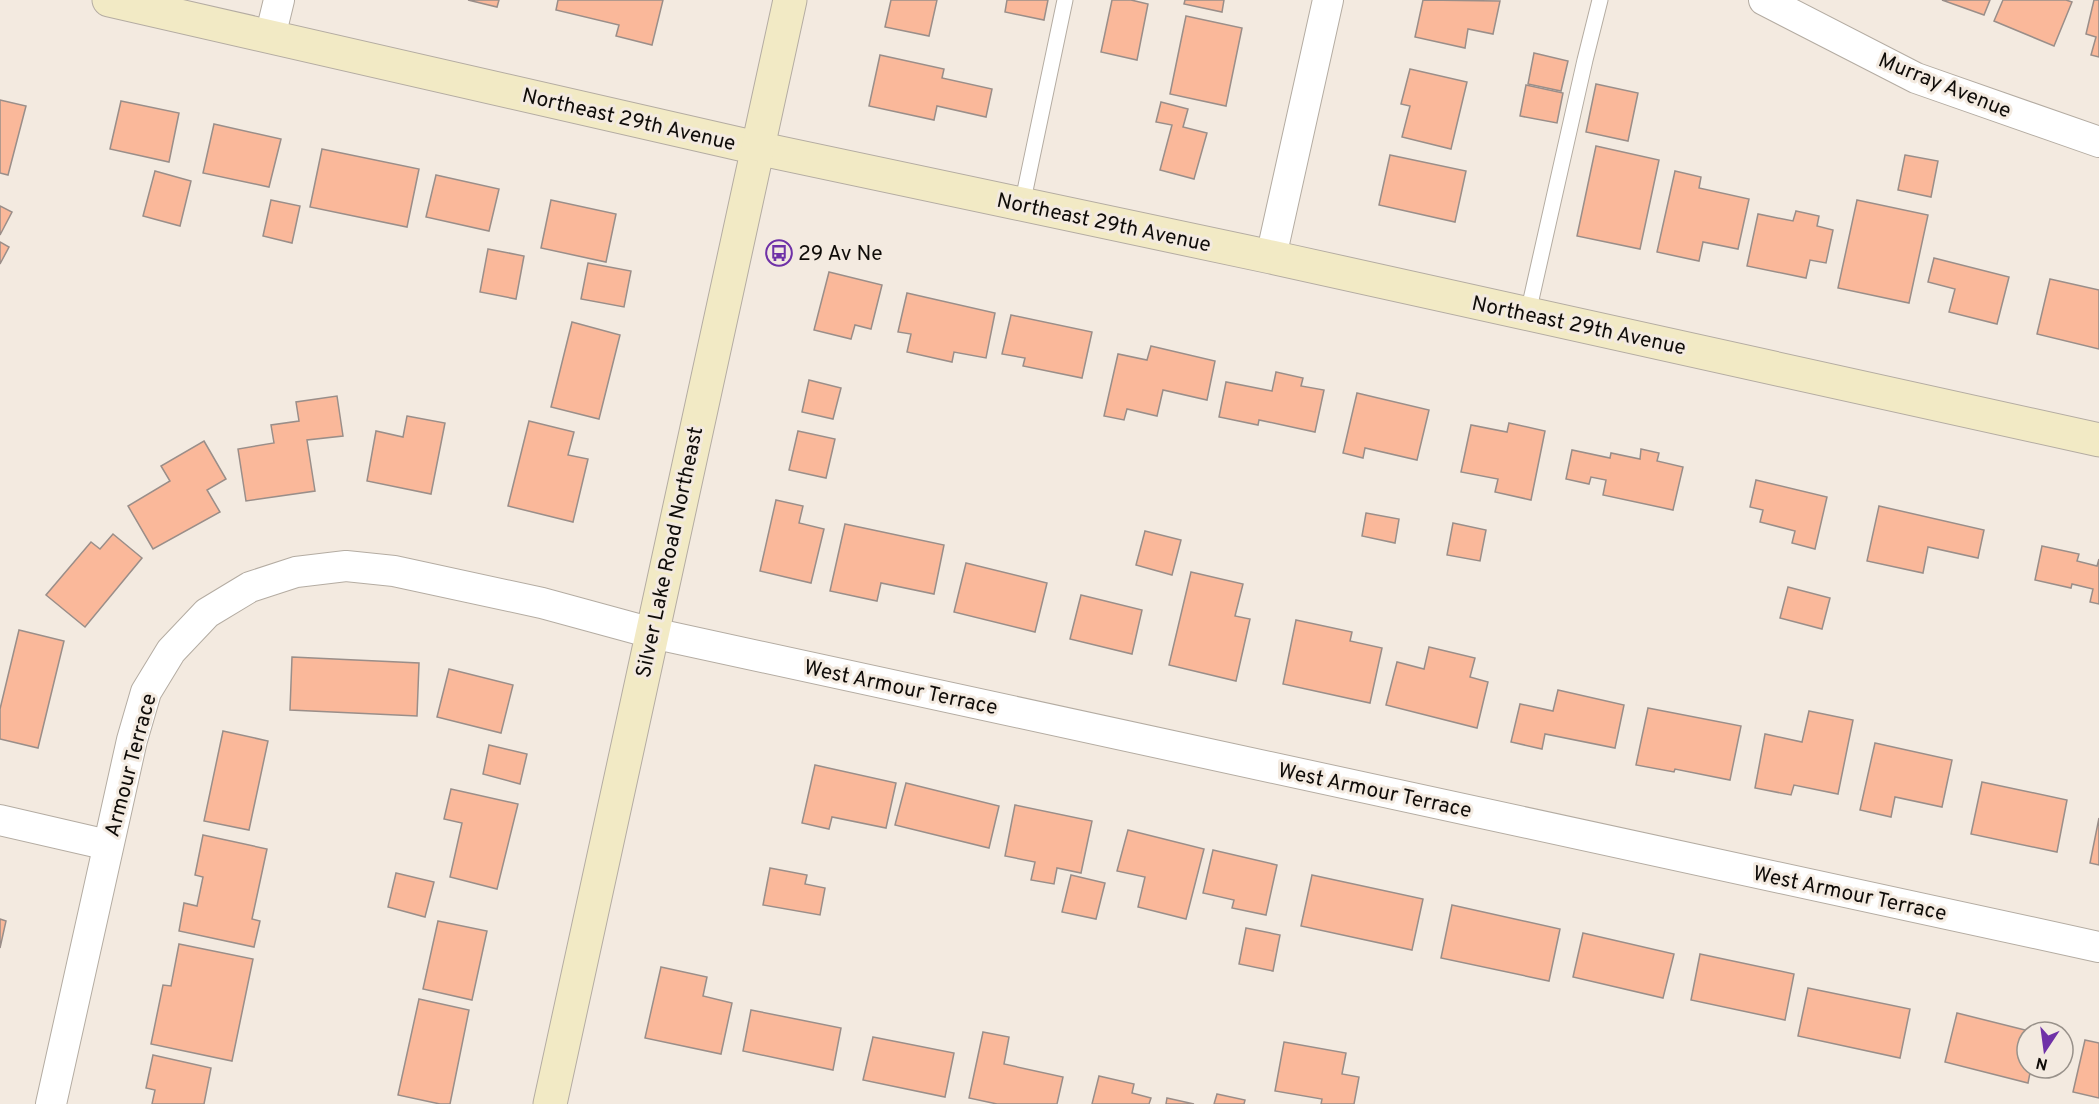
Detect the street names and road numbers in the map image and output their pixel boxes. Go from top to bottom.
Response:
street label: Murray Avenue [1874,47,2015,125]
street label: Northeast 29th Avenue [519,83,738,158]
street label: Northeast 29th Avenue [994,188,1213,259]
street label: Northeast 29th Avenue [1469,291,1688,362]
street label: Silver Lake Road Northeast [631,424,710,680]
street label: West Armour Terrace [801,655,1000,722]
street label: Armour Terrace [99,691,164,840]
street label: West Armour Terrace [1275,758,1474,825]
street label: West Armour Terrace [1750,861,1949,928]

